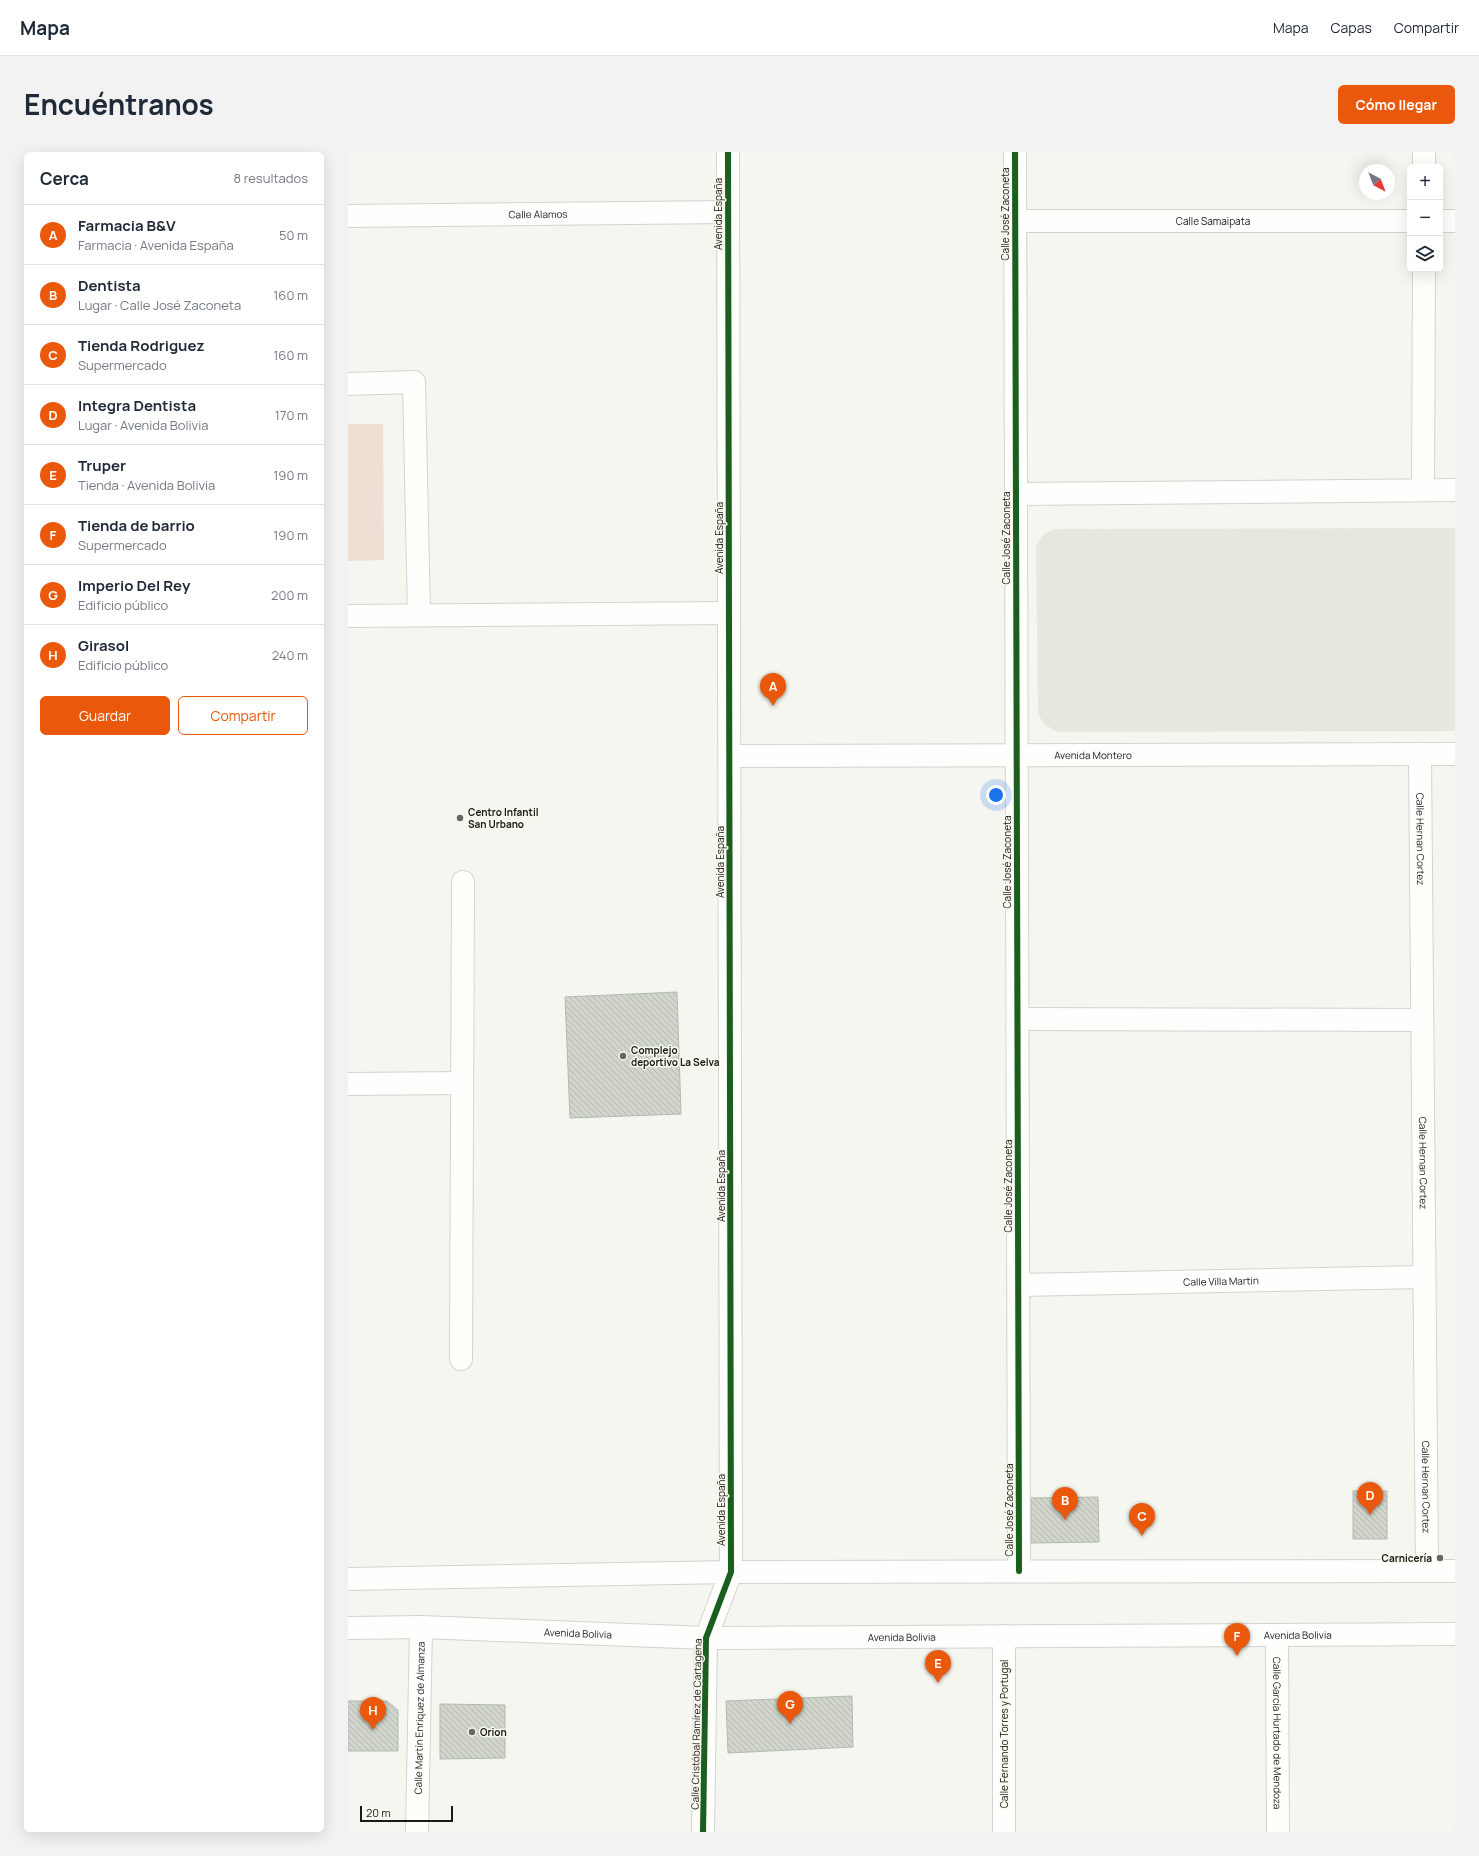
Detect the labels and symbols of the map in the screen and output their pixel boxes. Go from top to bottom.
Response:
north arrow [1359,164,1395,200]
street label: Calle José Zaconeta [998,167,1012,261]
street label: Avenida España [711,178,725,250]
street label: Calle Alamos [508,207,568,221]
street label: Calle Samaipata [1176,214,1250,228]
street label: Calle José Zaconeta [999,491,1013,585]
street label: Avenida España [712,502,726,574]
pin: A [760,673,786,706]
street label: Avenida Montero [1054,748,1132,762]
your location [986,785,1006,805]
street label: Calle Hernan Cortez [1413,793,1428,885]
place label: Centro Infantil San Urbano [468,805,539,831]
marker: Centro Infantil San Urbano [455,813,465,823]
street label: Calle José Zaconeta [1000,815,1014,909]
street label: Avenida España [713,826,727,898]
place label: Complejo deportivo La Selva [631,1043,720,1069]
marker: Complejo deportivo La Selva [618,1051,628,1061]
street label: Calle Hernan Cortez [1416,1117,1431,1209]
street label: Calle José Zaconeta [1001,1139,1015,1233]
street label: Avenida España [714,1150,728,1222]
street label: Calle Villa Martin [1183,1273,1259,1289]
street label: Calle Hernan Cortez [1419,1441,1434,1533]
street label: Calle José Zaconeta [1002,1463,1016,1557]
street label: Avenida España [714,1474,728,1546]
pin: D [1357,1482,1383,1515]
pin: B [1052,1487,1078,1520]
pin: C [1129,1503,1155,1536]
place label: Carnicería [1382,1551,1432,1565]
marker: Carnicería [1435,1553,1445,1563]
pin: F [1224,1623,1250,1656]
street label: Avenida Bolivia [544,1625,612,1641]
street label: Avenida Bolivia [1264,1628,1332,1642]
street label: Avenida Bolivia [868,1630,936,1644]
street label: Calle Cristóbal Ramírez de Cartagena [688,1638,704,1810]
street label: Calle Martín Enriquez de Almanza [411,1641,428,1795]
pin: E [925,1650,951,1683]
street label: Calle García Hurtado de Mendoza [1270,1657,1285,1809]
street label: Calle Fernando Torres y Portugal [997,1660,1011,1808]
pin: G [777,1691,803,1724]
pin: H [360,1697,386,1730]
place label: Orion [480,1725,507,1739]
marker: Orion [467,1727,477,1737]
scale bar [360,1804,453,1823]

